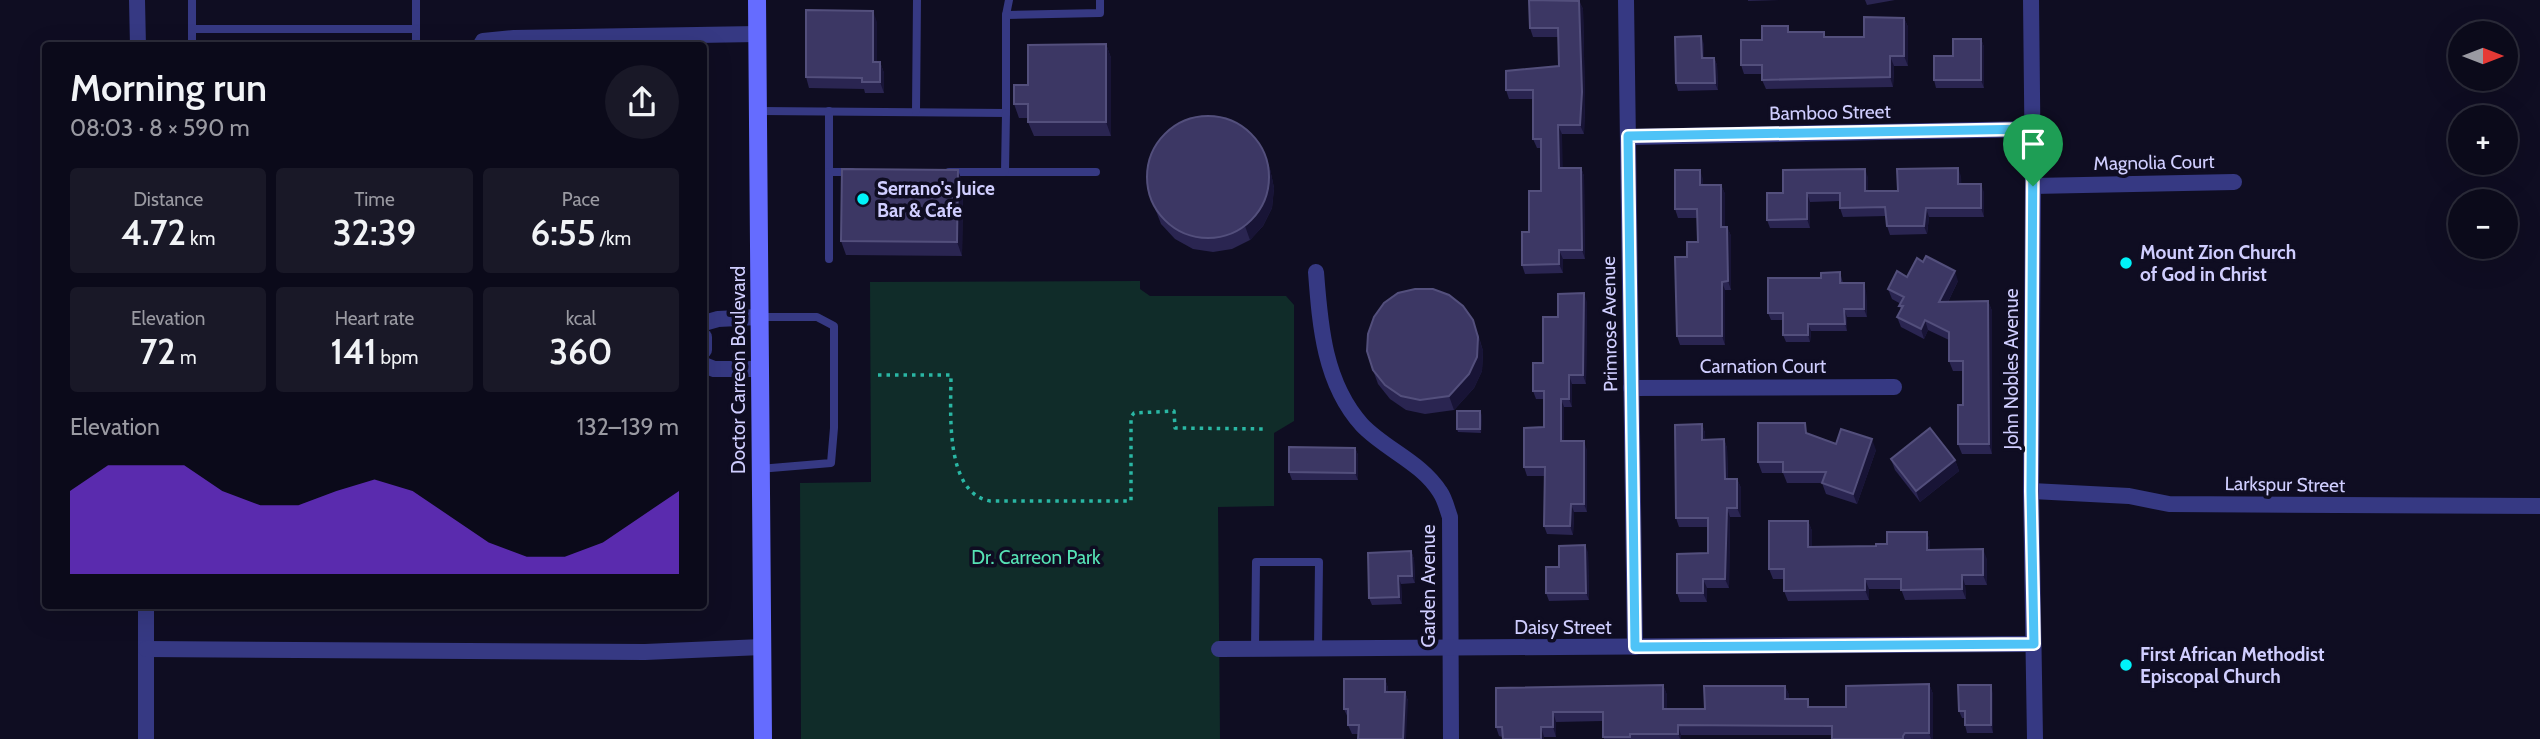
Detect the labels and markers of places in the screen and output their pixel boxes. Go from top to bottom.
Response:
pin [2003,114,2063,186]
place label: Serrano's Juice Bar & Cafe [877,177,995,222]
marker: Serrano's Juice Bar & Cafe [855,191,871,207]
place label: Mount Zion Church of God in Christ [2140,241,2296,286]
marker: Mount Zion Church of God in Christ [2118,255,2134,271]
place label: First African Methodist Episcopal Church [2140,643,2325,688]
marker: First African Methodist Episcopal Church [2118,657,2134,673]

